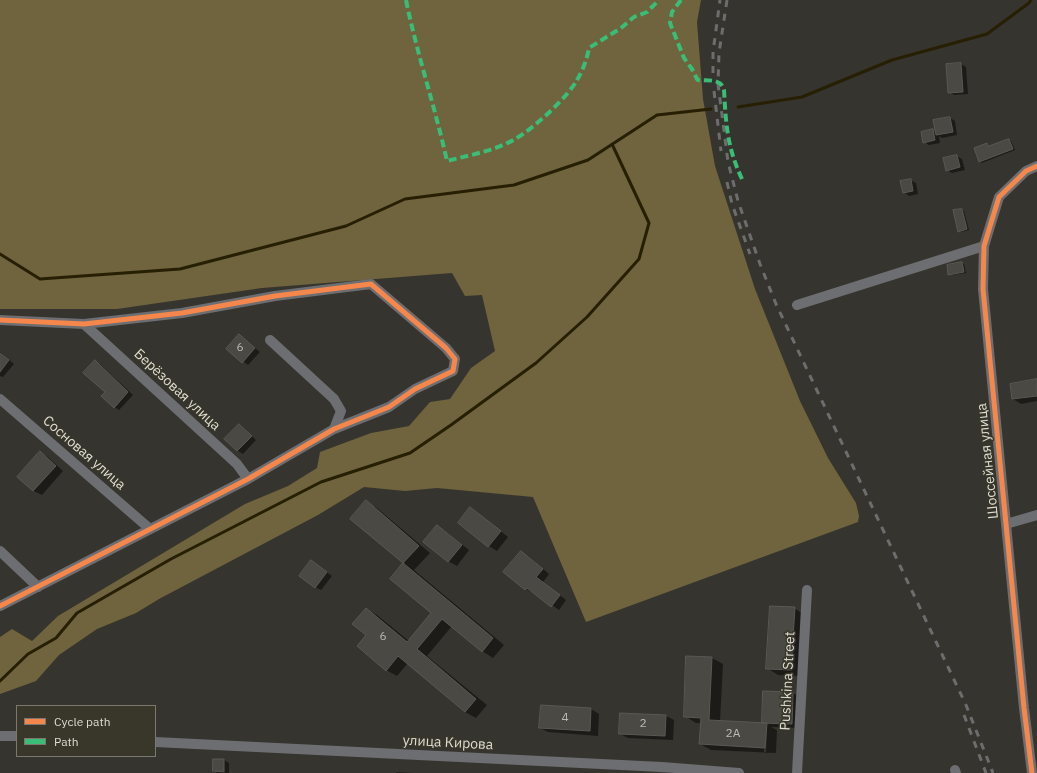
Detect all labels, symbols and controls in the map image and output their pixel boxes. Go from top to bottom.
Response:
house number: 6 [236,341,244,355]
street label: Берёзовая улица [130,346,224,434]
street label: Шоссейная улица [974,402,1002,520]
street label: Сосновая улица [39,412,129,494]
house number: 6 [379,630,387,644]
street label: Pushkina Street [777,631,799,731]
legend [16,705,156,757]
house number: 4 [561,711,569,725]
text: Cycle path [54,714,111,729]
house number: 2 [639,717,647,731]
house number: 2А [726,727,740,741]
street label: улица Кирова [402,732,494,754]
text: Path [54,734,79,749]

